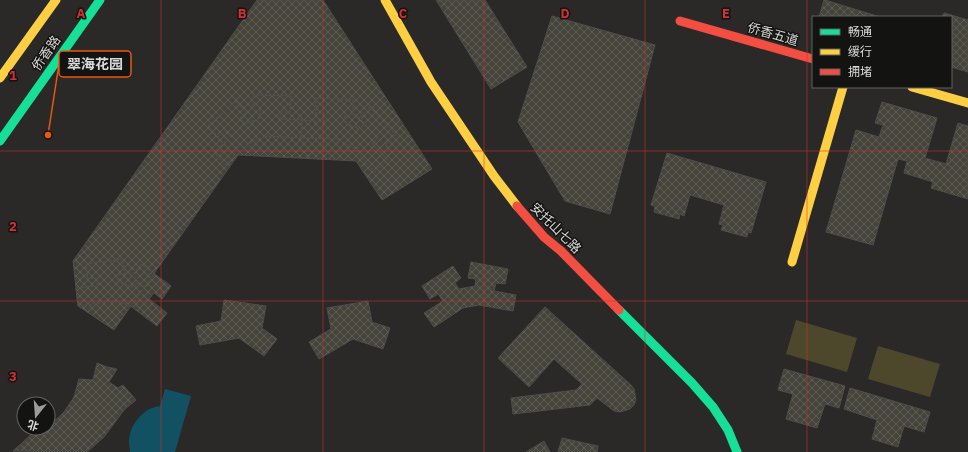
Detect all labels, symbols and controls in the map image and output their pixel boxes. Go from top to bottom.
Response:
text: A [77,5,86,22]
text: B [238,5,247,22]
text: C [399,5,408,22]
text: D [560,5,570,22]
text: E [722,5,730,22]
legend [812,16,952,88]
street label: 侨香五道 [746,19,800,49]
text: 畅通 [848,24,872,39]
street label: 侨香路 [28,32,64,74]
text: 缓行 [848,44,872,59]
callout: 翠海花园 [59,51,131,77]
text: 翠海花园 [67,55,123,73]
text: 拥堵 [848,64,872,79]
text: 1 [9,67,17,84]
street label: 安托山七路 [527,199,585,257]
text: 2 [9,218,17,235]
text: 3 [9,368,17,385]
north arrow [16,396,56,436]
text: 北 [26,417,40,434]

